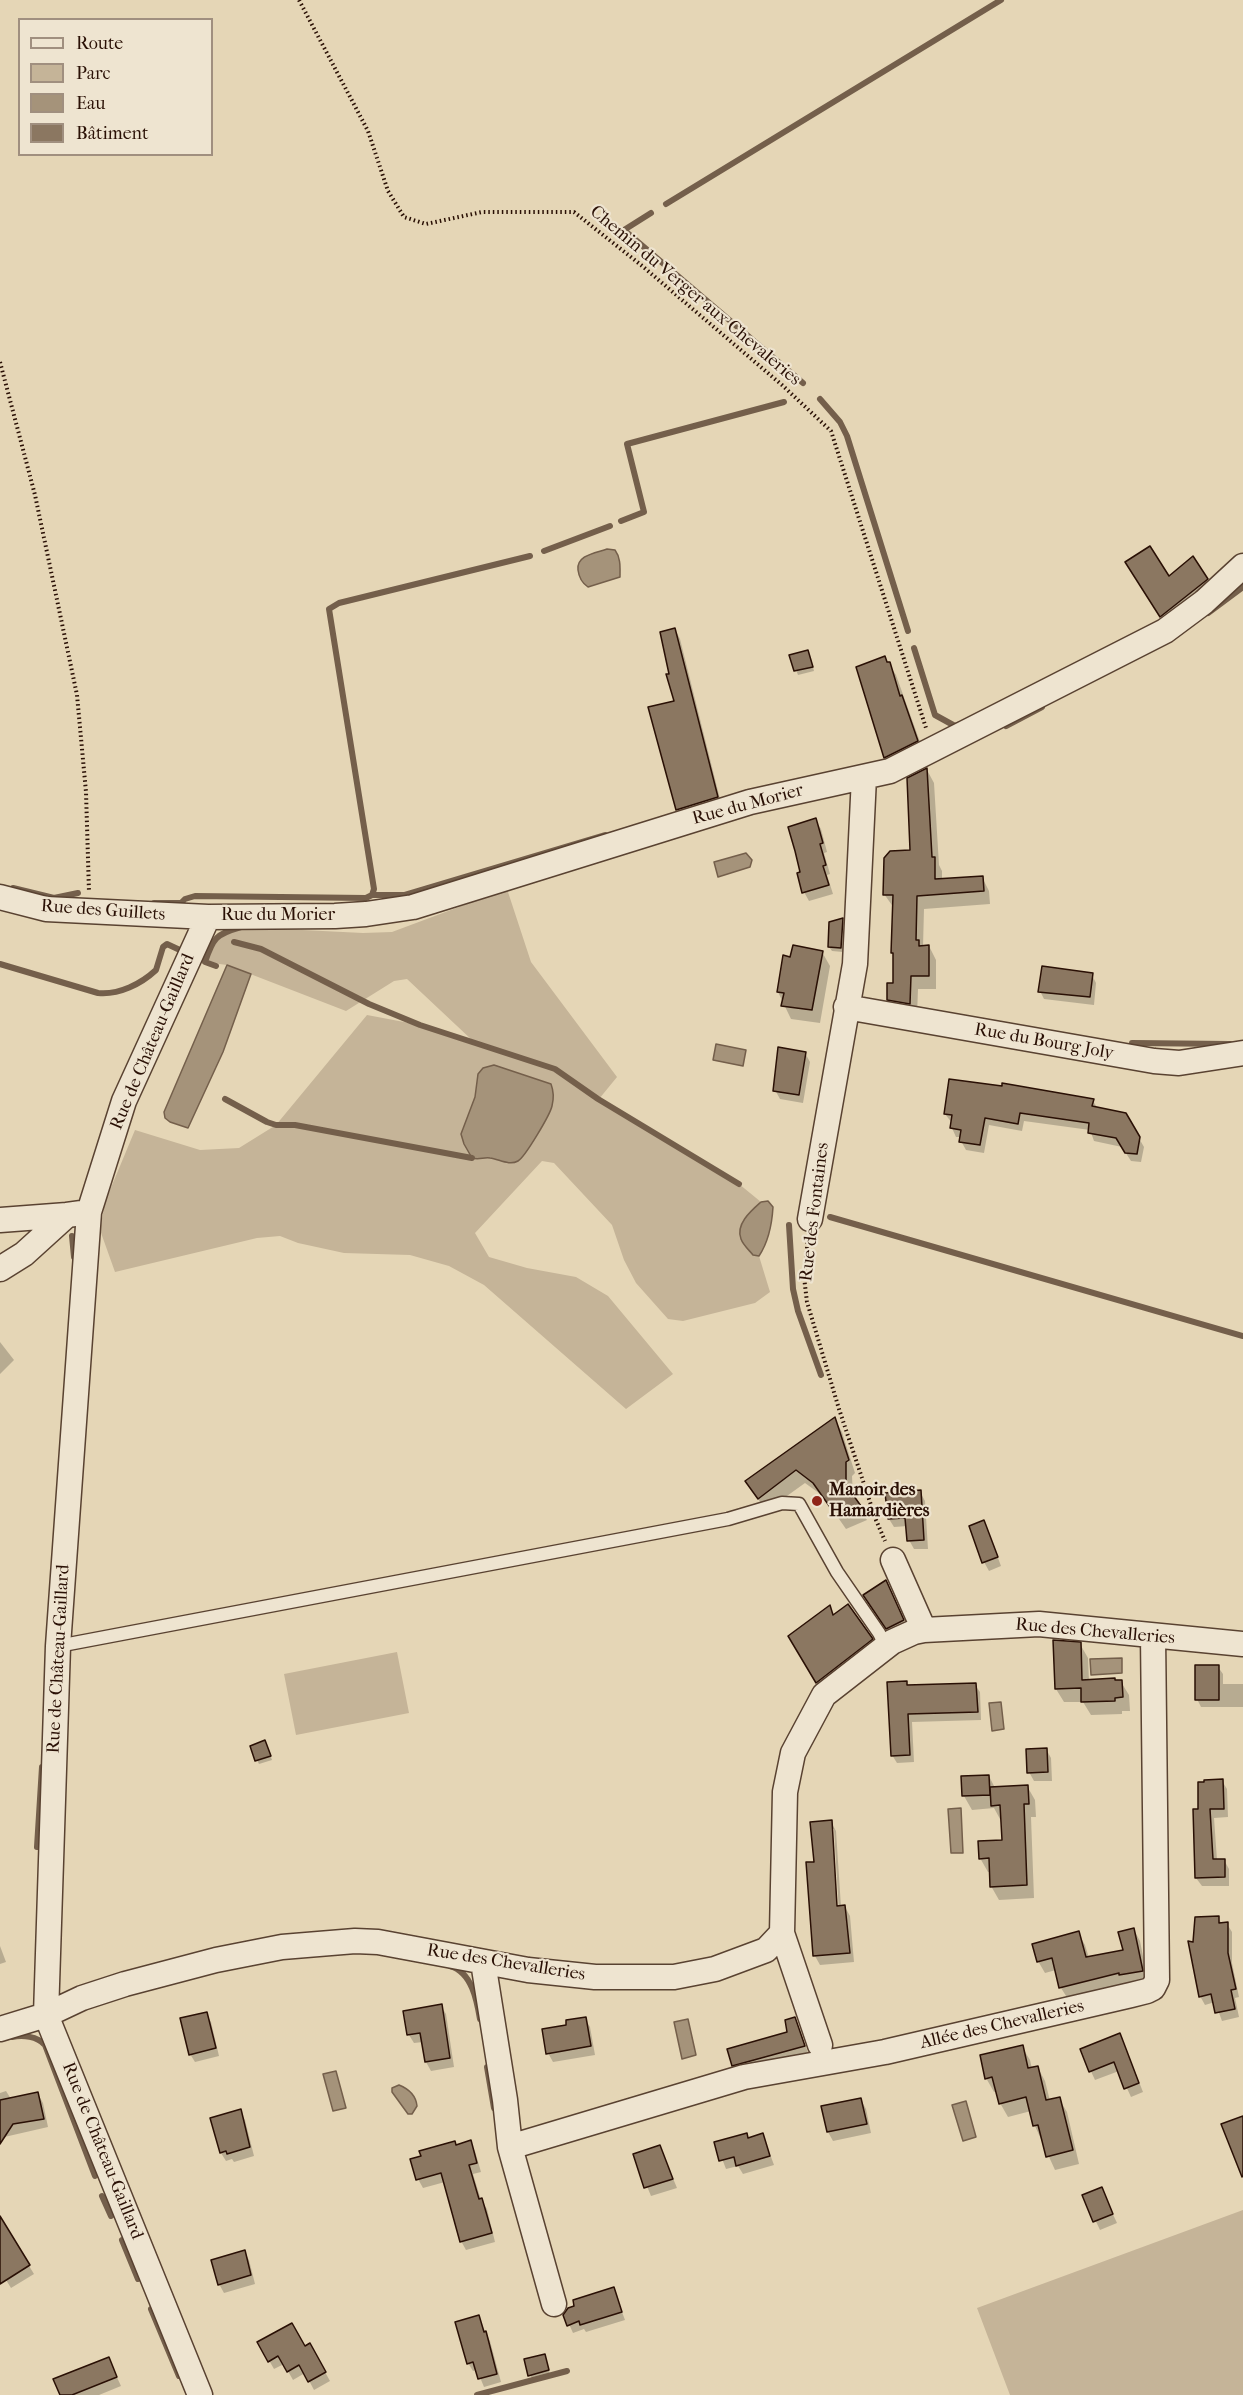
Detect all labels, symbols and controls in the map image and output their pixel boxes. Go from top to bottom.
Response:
legend [18,18,213,156]
text: Route [76,33,123,54]
text: Parc [76,63,111,84]
text: Eau [76,93,105,114]
text: Bâtiment [76,123,148,144]
street label: Chemin du Verger aux Chevaleries [585,201,805,391]
street label: Rue du Morier [690,780,806,830]
street label: Rue des Guillets [40,896,166,926]
street label: Rue du Morier [221,905,335,927]
street label: Rue de Château-Gaillard [106,951,200,1133]
street label: Rue du Bourg Joly [973,1019,1115,1065]
street label: Rue des Fontaines [796,1141,834,1283]
place label: Manoir des Hamardières [829,1480,929,1522]
marker: Manoir des Hamardières [810,1494,824,1508]
street label: Rue de Château-Gaillard [43,1564,75,1754]
street label: Rue des Chevalleries [1014,1614,1176,1650]
street label: Rue des Chevalleries [425,1940,587,1986]
street label: Allée des Chevalleries [918,1996,1086,2054]
street label: Rue de Château-Gaillard [57,2059,147,2243]

